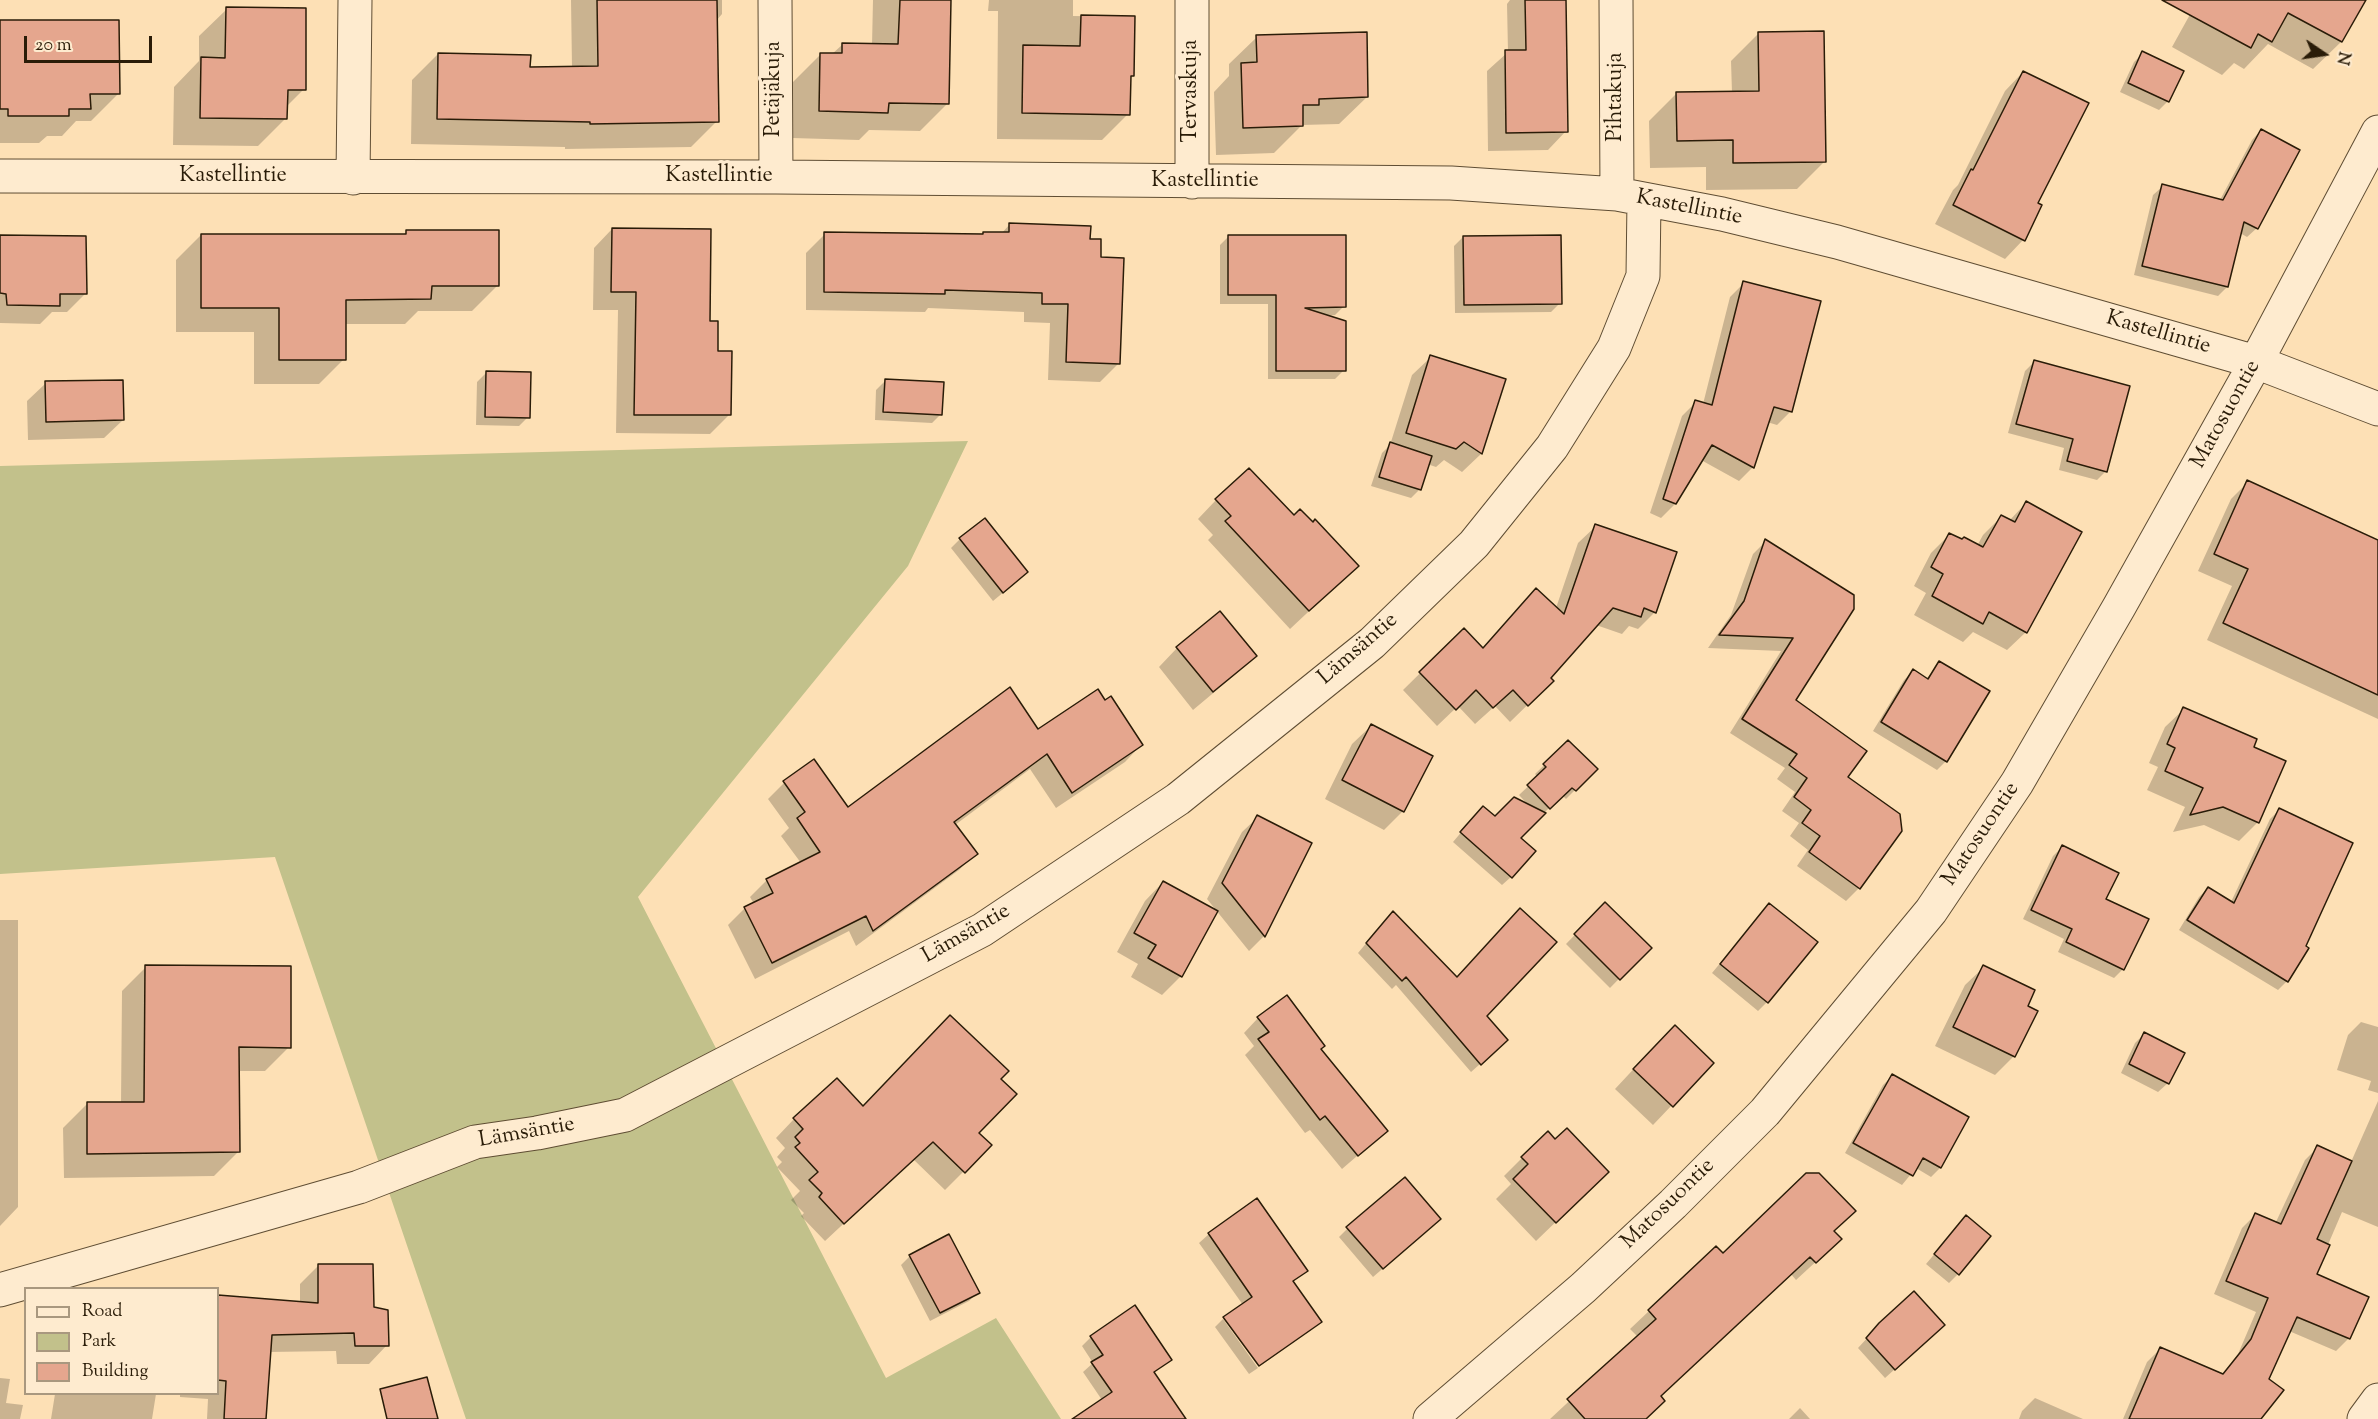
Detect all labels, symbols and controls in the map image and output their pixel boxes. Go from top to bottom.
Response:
scale bar [27,24,154,62]
north arrow [2294,24,2354,84]
text: 20 m [35,33,72,59]
street label: Tervaskuja [1179,40,1205,142]
street label: Petäjäkuja [762,41,788,137]
text: N [2329,49,2355,67]
street label: Pihtakuja [1604,52,1630,142]
street label: Kastellintie [179,164,287,190]
street label: Kastellintie [665,164,773,190]
street label: Kastellintie [1151,169,1259,195]
street label: Kastellintie [1634,186,1744,232]
street label: Kastellintie [2103,306,2213,362]
street label: Matosuontie [2186,356,2268,474]
street label: Lämsäntie [1314,608,1404,692]
street label: Matosuontie [1938,778,2026,892]
street label: Lämsäntie [918,899,1016,971]
street label: Lämsäntie [477,1113,577,1155]
street label: Matosuontie [1617,1154,1721,1256]
legend [24,1287,219,1395]
text: Road [82,1299,122,1325]
text: Park [82,1329,116,1355]
text: Building [82,1359,148,1385]

